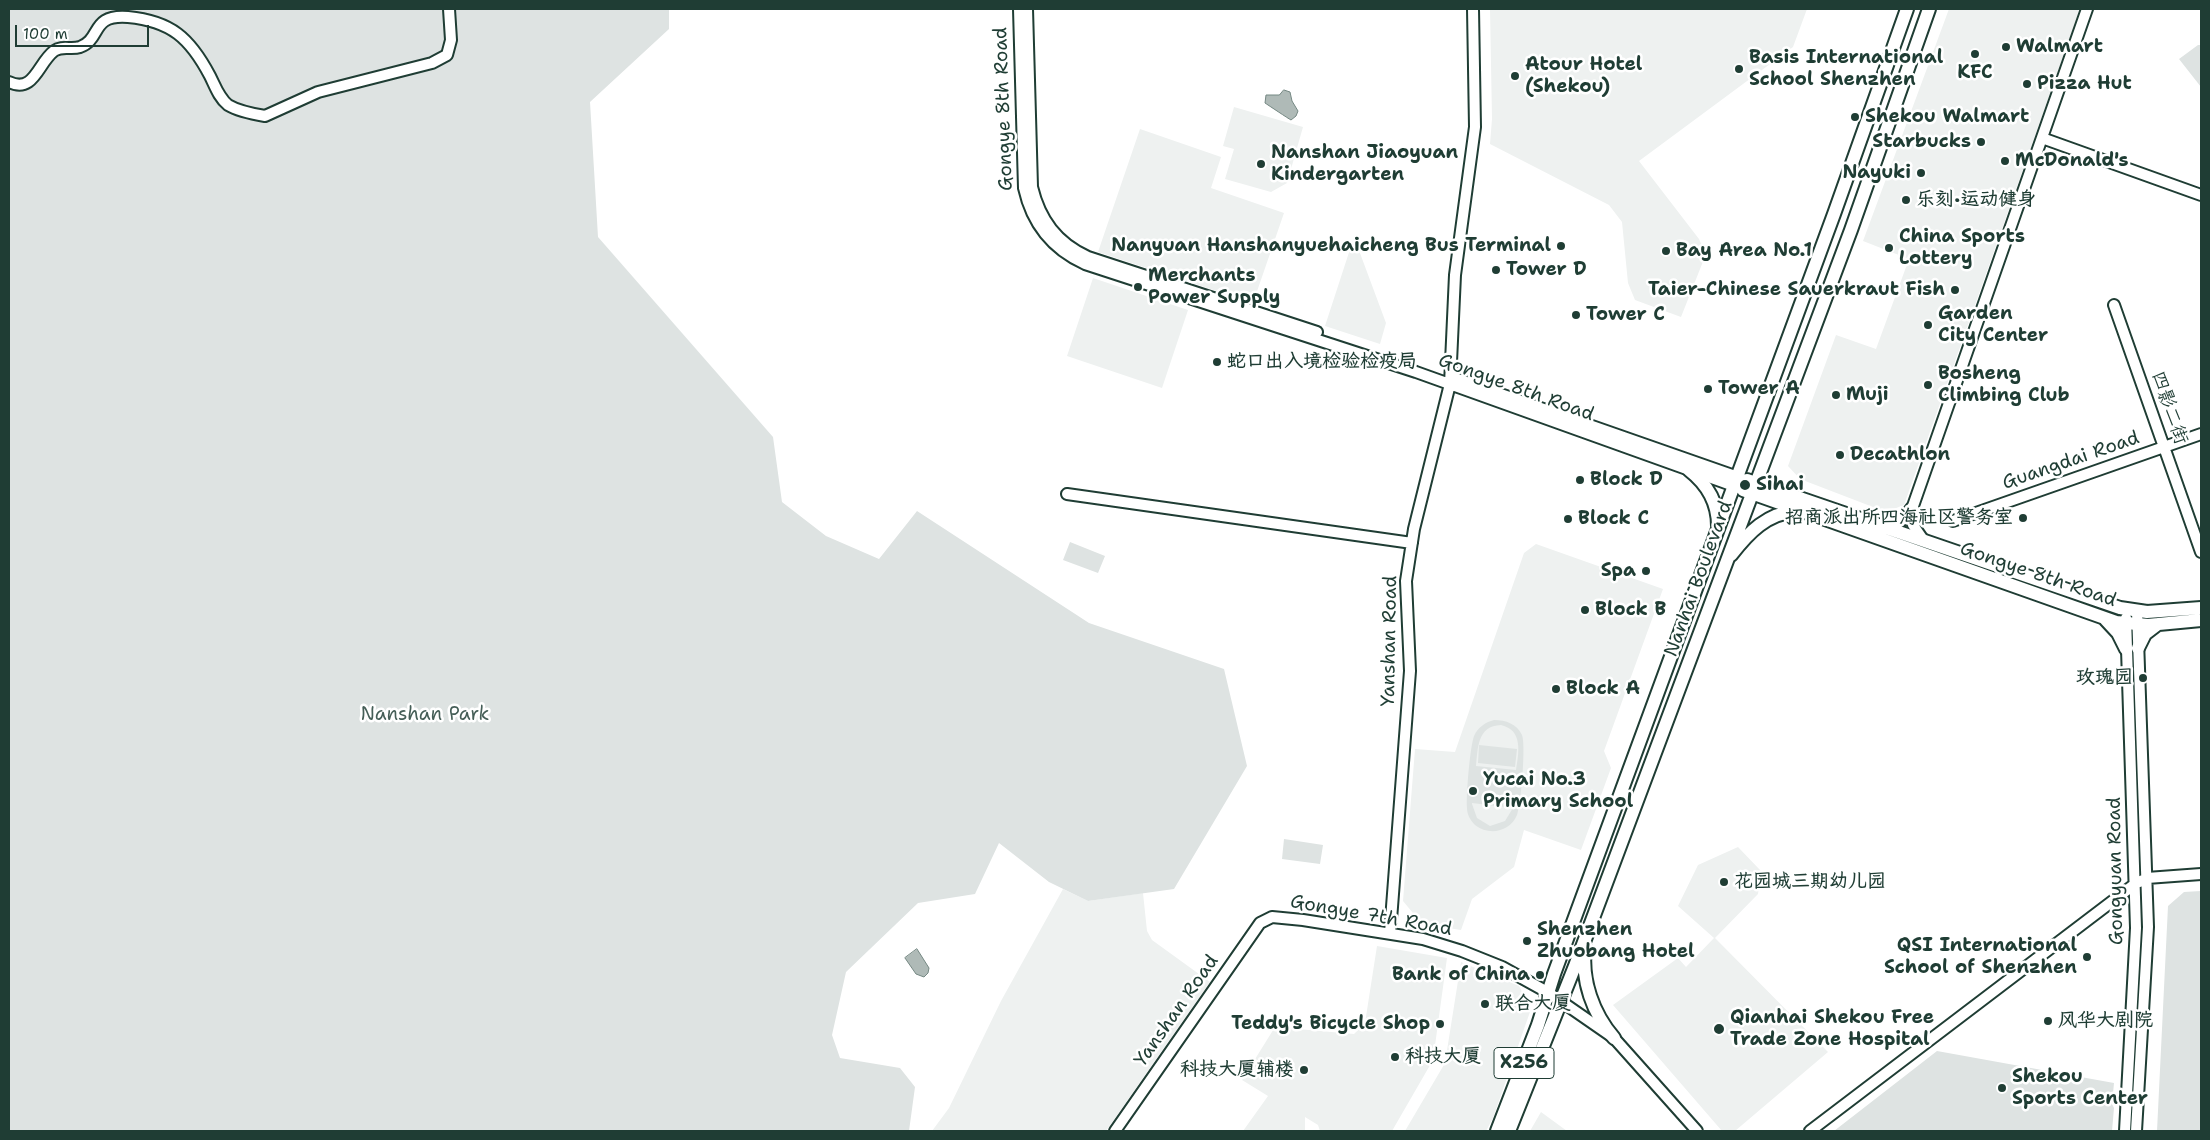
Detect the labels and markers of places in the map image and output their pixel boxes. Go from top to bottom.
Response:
place label: Walmart [2016,36,2103,58]
marker: Walmart [2000,41,2012,53]
place label: Basis International School Shenzhen [1749,47,1943,91]
marker: KFC [1969,48,1981,60]
place label: Atour Hotel (Shekou) [1525,54,1642,98]
place label: KFC [1957,62,1993,84]
marker: Basis International School Shenzhen [1733,63,1745,75]
marker: Atour Hotel (Shekou) [1509,70,1521,82]
place label: Pizza Hut [2037,73,2132,95]
marker: Pizza Hut [2021,78,2033,90]
place label: Shekou Walmart [1865,106,2029,128]
marker: Shekou Walmart [1849,111,1861,123]
place label: Starbucks [1872,131,1971,153]
marker: Starbucks [1975,136,1987,148]
place label: Nanshan Jiaoyuan Kindergarten [1271,142,1458,186]
place label: McDonald's [2015,150,2128,172]
marker: McDonald's [1999,155,2011,167]
marker: Nanshan Jiaoyuan Kindergarten [1255,158,1267,170]
place label: Nayuki [1842,162,1911,184]
marker: Nayuki [1915,167,1927,179]
place label: 乐刻·运动健身 [1916,189,2037,211]
marker: 乐刻·运动健身 [1900,194,1912,206]
place label: China Sports Lottery [1899,226,2025,270]
place label: Nanyuan Hanshanyuehaicheng Bus Terminal [1111,235,1551,257]
marker: Nanyuan Hanshanyuehaicheng Bus Terminal [1555,240,1567,252]
place label: Bay Area No.1 [1676,240,1812,262]
marker: China Sports Lottery [1883,242,1895,254]
marker: Bay Area No.1 [1660,245,1672,257]
place label: Tower D [1506,259,1587,281]
marker: Tower D [1490,264,1502,276]
place label: Merchants Power Supply [1148,265,1280,309]
place label: Taier-Chinese Sauerkraut Fish [1648,279,1945,301]
marker: Merchants Power Supply [1132,281,1144,293]
marker: Taier-Chinese Sauerkraut Fish [1949,284,1961,296]
place label: Garden City Center [1938,303,2048,347]
place label: Tower C [1586,304,1665,326]
marker: Tower C [1570,309,1582,321]
marker: Garden City Center [1922,319,1934,331]
place label: 蛇口出入境检验检疫局 [1227,351,1417,373]
marker: 蛇口出入境检验检疫局 [1211,356,1223,368]
place label: Bosheng Climbing Club [1938,363,2070,407]
place label: Tower A [1718,378,1800,400]
marker: Bosheng Climbing Club [1922,379,1934,391]
marker: Tower A [1702,383,1714,395]
place label: Muji [1846,384,1889,406]
marker: Muji [1830,389,1842,401]
place label: Decathlon [1850,444,1950,466]
marker: Decathlon [1834,449,1846,461]
place label: Block D [1590,469,1663,491]
marker: Block D [1574,474,1586,486]
place label: Sihai [1756,474,1804,496]
marker: Sihai [1738,478,1752,492]
place label: 招商派出所四海社区警务室 [1785,507,2013,529]
place label: Block C [1578,508,1649,530]
marker: 招商派出所四海社区警务室 [2017,512,2029,524]
marker: Block C [1562,513,1574,525]
place label: Spa [1601,560,1636,582]
marker: Spa [1640,565,1652,577]
place label: Block B [1595,599,1666,621]
marker: Block B [1579,604,1591,616]
place label: 玫瑰园 [2076,667,2133,689]
marker: 玫瑰园 [2137,672,2149,684]
place label: Block A [1566,678,1640,700]
marker: Block A [1550,683,1562,695]
place label: Yucai No.3 Primary School [1483,769,1633,813]
marker: Yucai No.3 Primary School [1467,785,1479,797]
place label: 花园城三期幼儿园 [1734,871,1886,893]
marker: 花园城三期幼儿园 [1718,876,1730,888]
place label: Shenzhen Zhuobang Hotel [1537,919,1695,963]
marker: Shenzhen Zhuobang Hotel [1521,935,1533,947]
place label: QSI International School of Shenzhen [1884,935,2077,979]
marker: QSI International School of Shenzhen [2081,951,2093,963]
place label: Bank of China [1392,964,1530,986]
marker: Bank of China [1534,969,1546,981]
place label: 联合大厦 [1495,993,1571,1015]
marker: 联合大厦 [1479,998,1491,1010]
place label: Qianhai Shekou Free Trade Zone Hospital [1730,1007,1934,1051]
place label: 风华大剧院 [2058,1010,2153,1032]
place label: Teddy's Bicycle Shop [1231,1013,1430,1035]
marker: 风华大剧院 [2042,1015,2054,1027]
marker: Teddy's Bicycle Shop [1434,1018,1446,1030]
marker: Qianhai Shekou Free Trade Zone Hospital [1712,1022,1726,1036]
place label: 科技大厦 [1405,1046,1481,1068]
marker: 科技大厦 [1389,1051,1401,1063]
place label: 科技大厦辅楼 [1180,1059,1294,1081]
marker: 科技大厦辅楼 [1298,1064,1310,1076]
place label: Shekou Sports Center [2012,1066,2148,1110]
marker: Shekou Sports Center [1996,1082,2008,1094]

